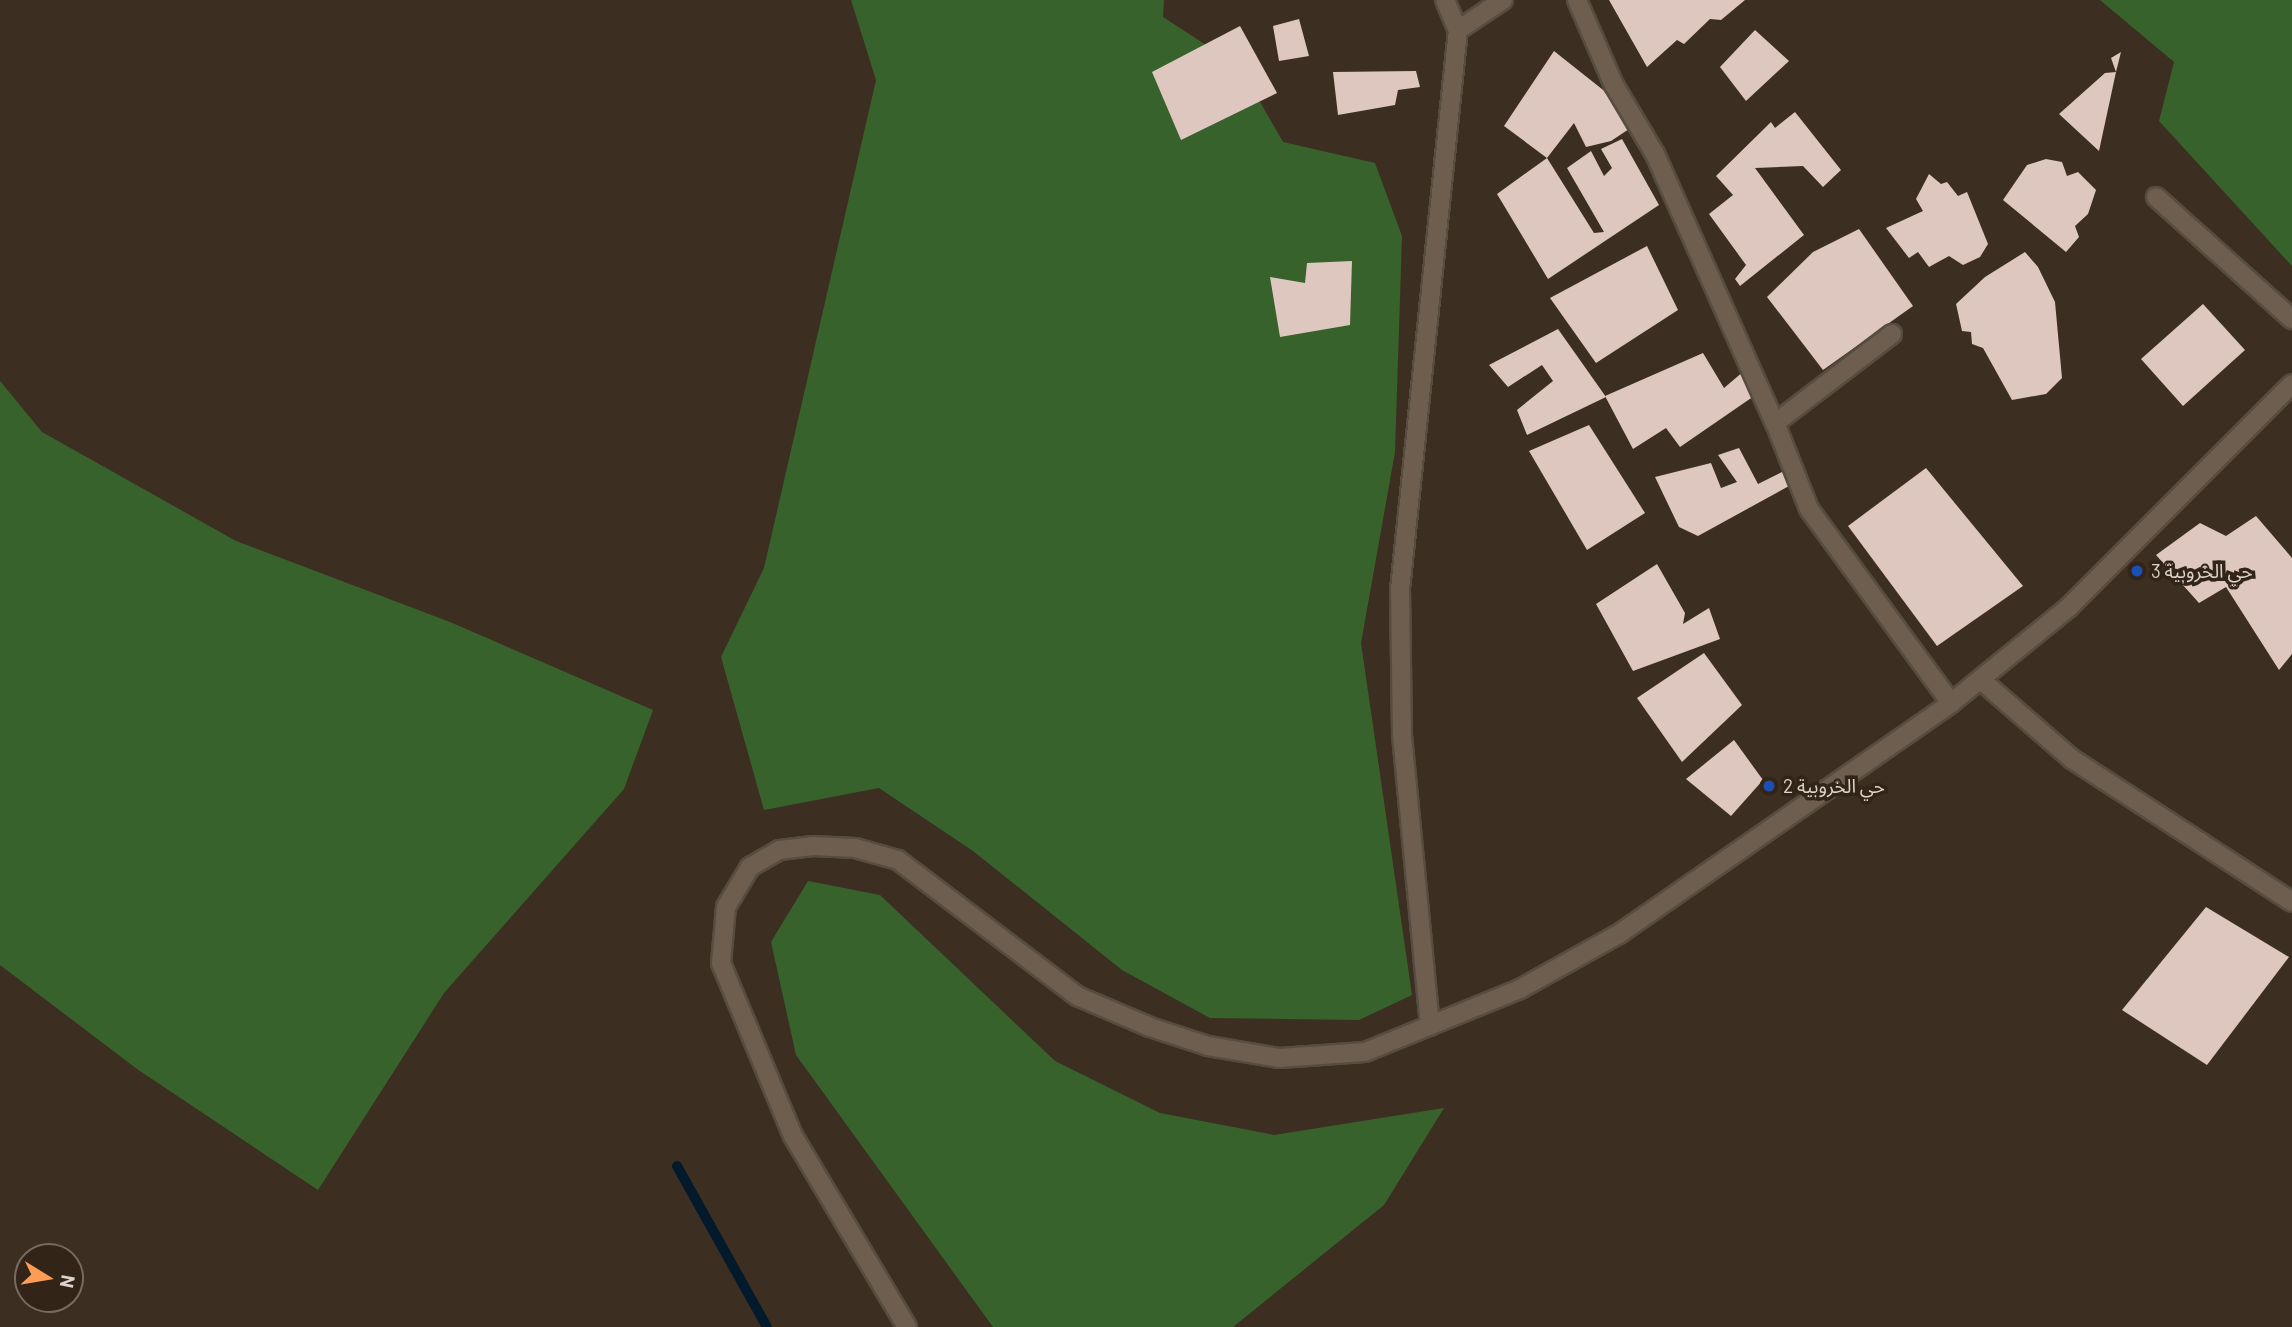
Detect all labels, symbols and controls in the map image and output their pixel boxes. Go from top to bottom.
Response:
place label: حي الخروبية 3 [2151,560,2253,582]
marker: حي الخروبية 3 [2129,563,2145,579]
place label: حي الخروبية 2 [1783,775,1885,797]
marker: حي الخروبية 2 [1761,778,1777,794]
north arrow [14,1243,84,1313]
text: N [56,1273,81,1290]

